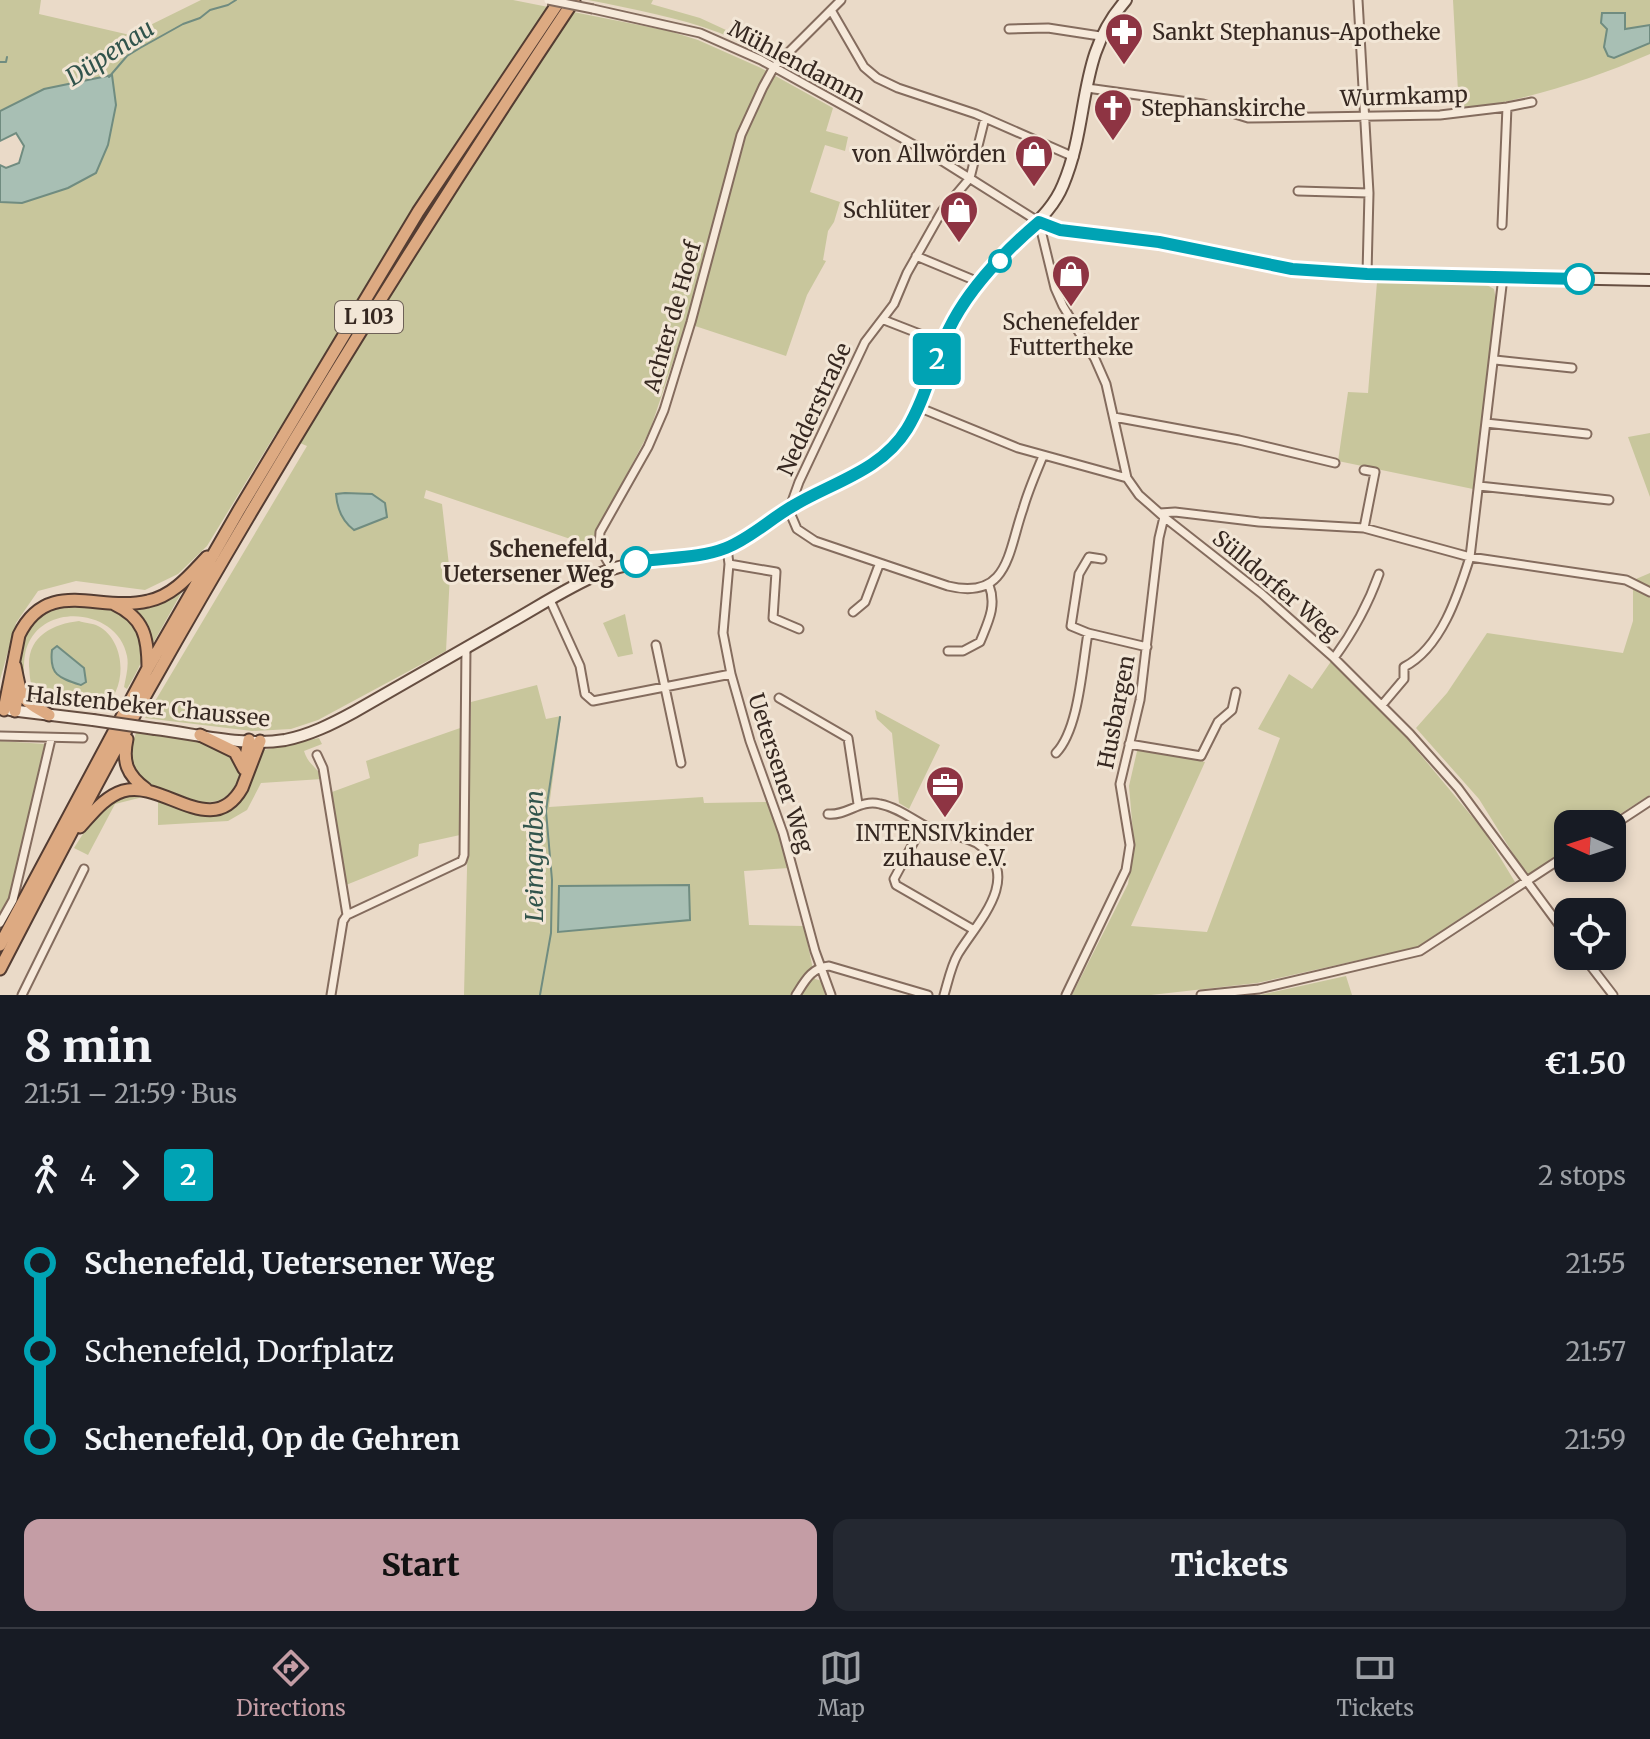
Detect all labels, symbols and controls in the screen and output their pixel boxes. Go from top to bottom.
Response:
pharmacy icon: Sankt Stephanus-Apotheke [1103,11,1145,66]
water label: Düpenau [59,13,160,93]
street label: Mühlendamm [724,14,870,110]
place label: Sankt Stephanus-Apotheke [1152,18,1440,46]
street label: Wurmkamp [1339,80,1468,112]
church icon: Stephanskirche [1092,87,1134,142]
place label: Stephanskirche [1141,94,1305,122]
shop icon: von Allwörden [1013,133,1055,188]
place label: von Allwörden [851,140,1006,168]
shop icon: Schlüter [938,189,980,244]
place label: Schlüter [843,196,931,224]
street label: Achter de Hoef [637,237,707,397]
unlabelled marker [989,250,1011,272]
shop icon: Schenefelder Futtertheke [1050,253,1092,308]
unlabelled marker [1564,264,1594,294]
road number: L 103 [335,301,403,333]
place label: Schenefelder Futtertheke [1002,308,1140,361]
line badge: 2 [911,333,963,385]
street label: Nedderstraße [771,338,857,480]
text: 2 [929,341,945,377]
street label: Sülldorfer Weg [1207,524,1345,646]
place label: Schenefeld, Uetersener Weg [443,535,614,588]
marker: Schenefeld, Uetersener Weg [621,547,651,577]
street label: Husbargen [1091,652,1141,771]
street label: Halstenbeker Chaussee [25,679,271,733]
street label: Uetersener Weg [742,690,820,856]
office icon: INTENSIVkinder zuhause e.V. [924,764,966,819]
water label: Leimgraben [519,790,550,922]
north arrow [1554,810,1626,882]
map controls [1554,810,1626,970]
place label: INTENSIVkinder zuhause e.V. [856,819,1035,872]
button: locate [1554,898,1626,970]
text: 8 min [24,1019,152,1074]
text: €1.50 [1544,1044,1626,1082]
text: 21:51 – 21:59 · Bus [24,1077,237,1110]
icon: walk [24,1153,68,1197]
icon: forward [108,1153,152,1197]
text: 2 [180,1157,197,1193]
text: 4 [80,1159,96,1192]
text: 2 stops [1538,1159,1626,1192]
text: Schenefeld, Uetersener Weg [84,1244,495,1282]
text: 21:55 [1565,1247,1626,1280]
text: Schenefeld, Dorfplatz [84,1332,394,1370]
text: 21:57 [1566,1335,1626,1368]
text: Schenefeld, Op de Gehren [84,1420,460,1458]
text: 21:59 [1564,1423,1626,1456]
button: Start [24,1519,817,1611]
button: Tickets [833,1519,1626,1611]
tab: Directions [236,1646,346,1722]
tab: Map [818,1646,865,1722]
tab: Tickets [1336,1646,1414,1722]

